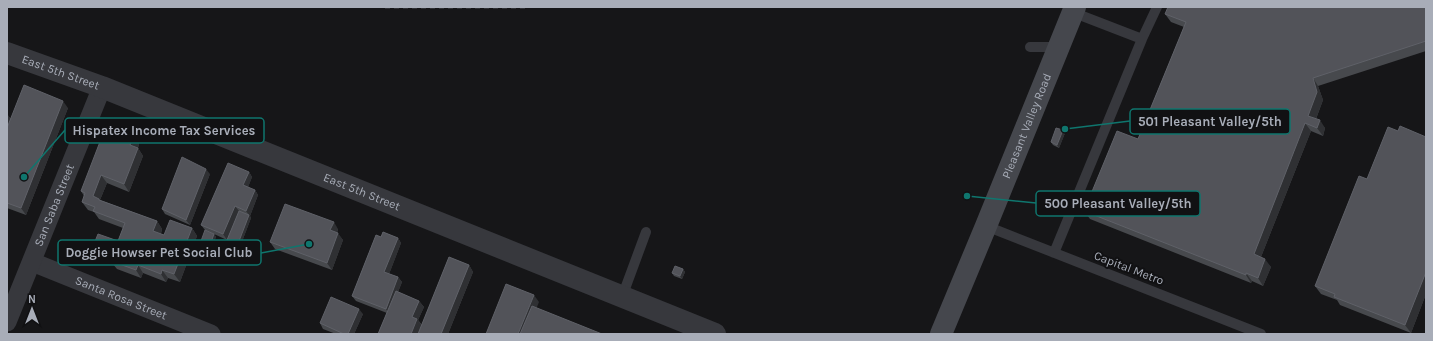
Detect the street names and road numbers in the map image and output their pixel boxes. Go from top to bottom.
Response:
street label: East 5th Street [20,52,102,93]
street label: Pleasant Valley Road [999,71,1054,181]
street label: San Saba Street [31,162,77,248]
street label: East 5th Street [321,170,403,214]
street label: Capital Metro [1092,248,1166,288]
street label: Santa Rosa Street [73,273,169,323]

